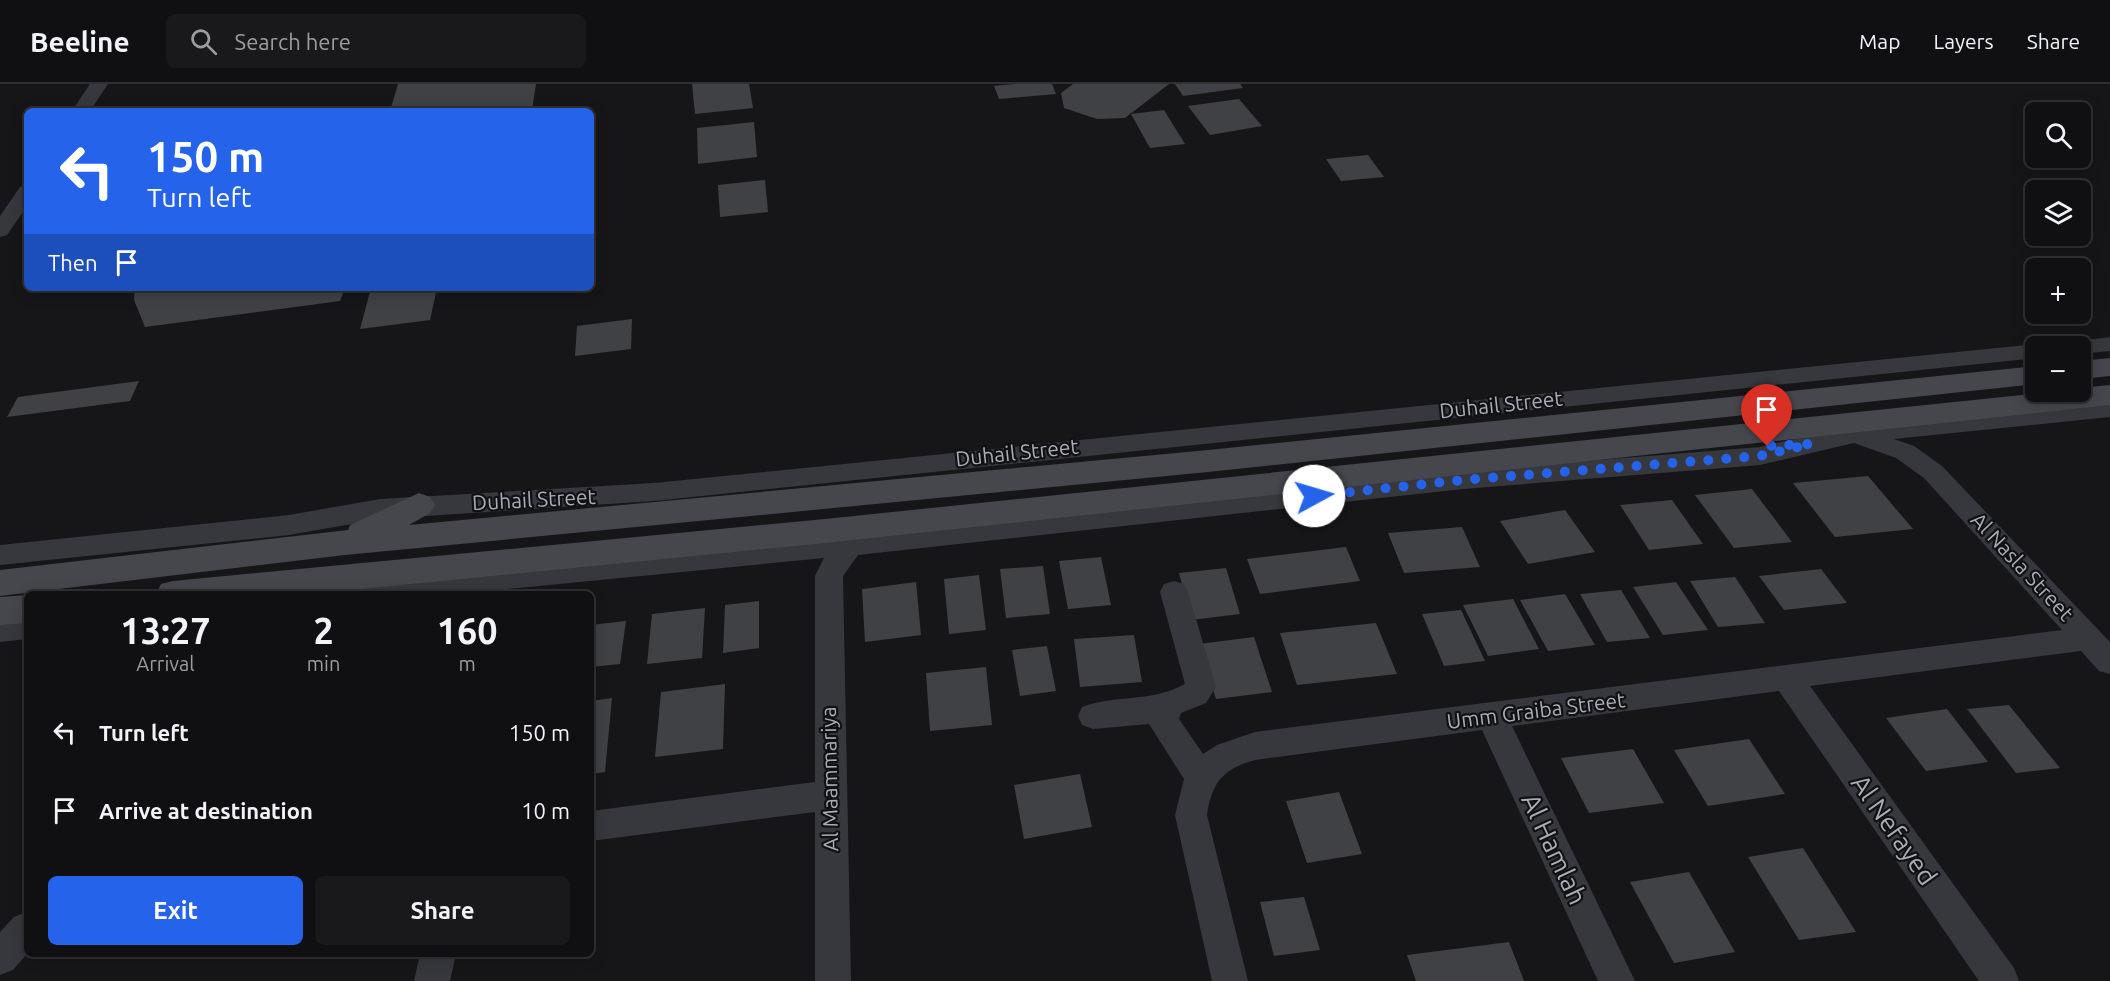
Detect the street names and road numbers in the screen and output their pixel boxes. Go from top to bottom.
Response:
street label: Duhail Street [1438,386,1564,422]
street label: Duhail Street [954,434,1080,470]
street label: Duhail Street [472,484,596,514]
street label: Al Nasla Street [1967,507,2079,625]
street label: Umm Graiba Street [1445,687,1627,733]
street label: Al Maammariya [816,706,842,852]
street label: Al Nefayed [1846,769,1943,890]
street label: Al Hamlah [1516,789,1593,909]

